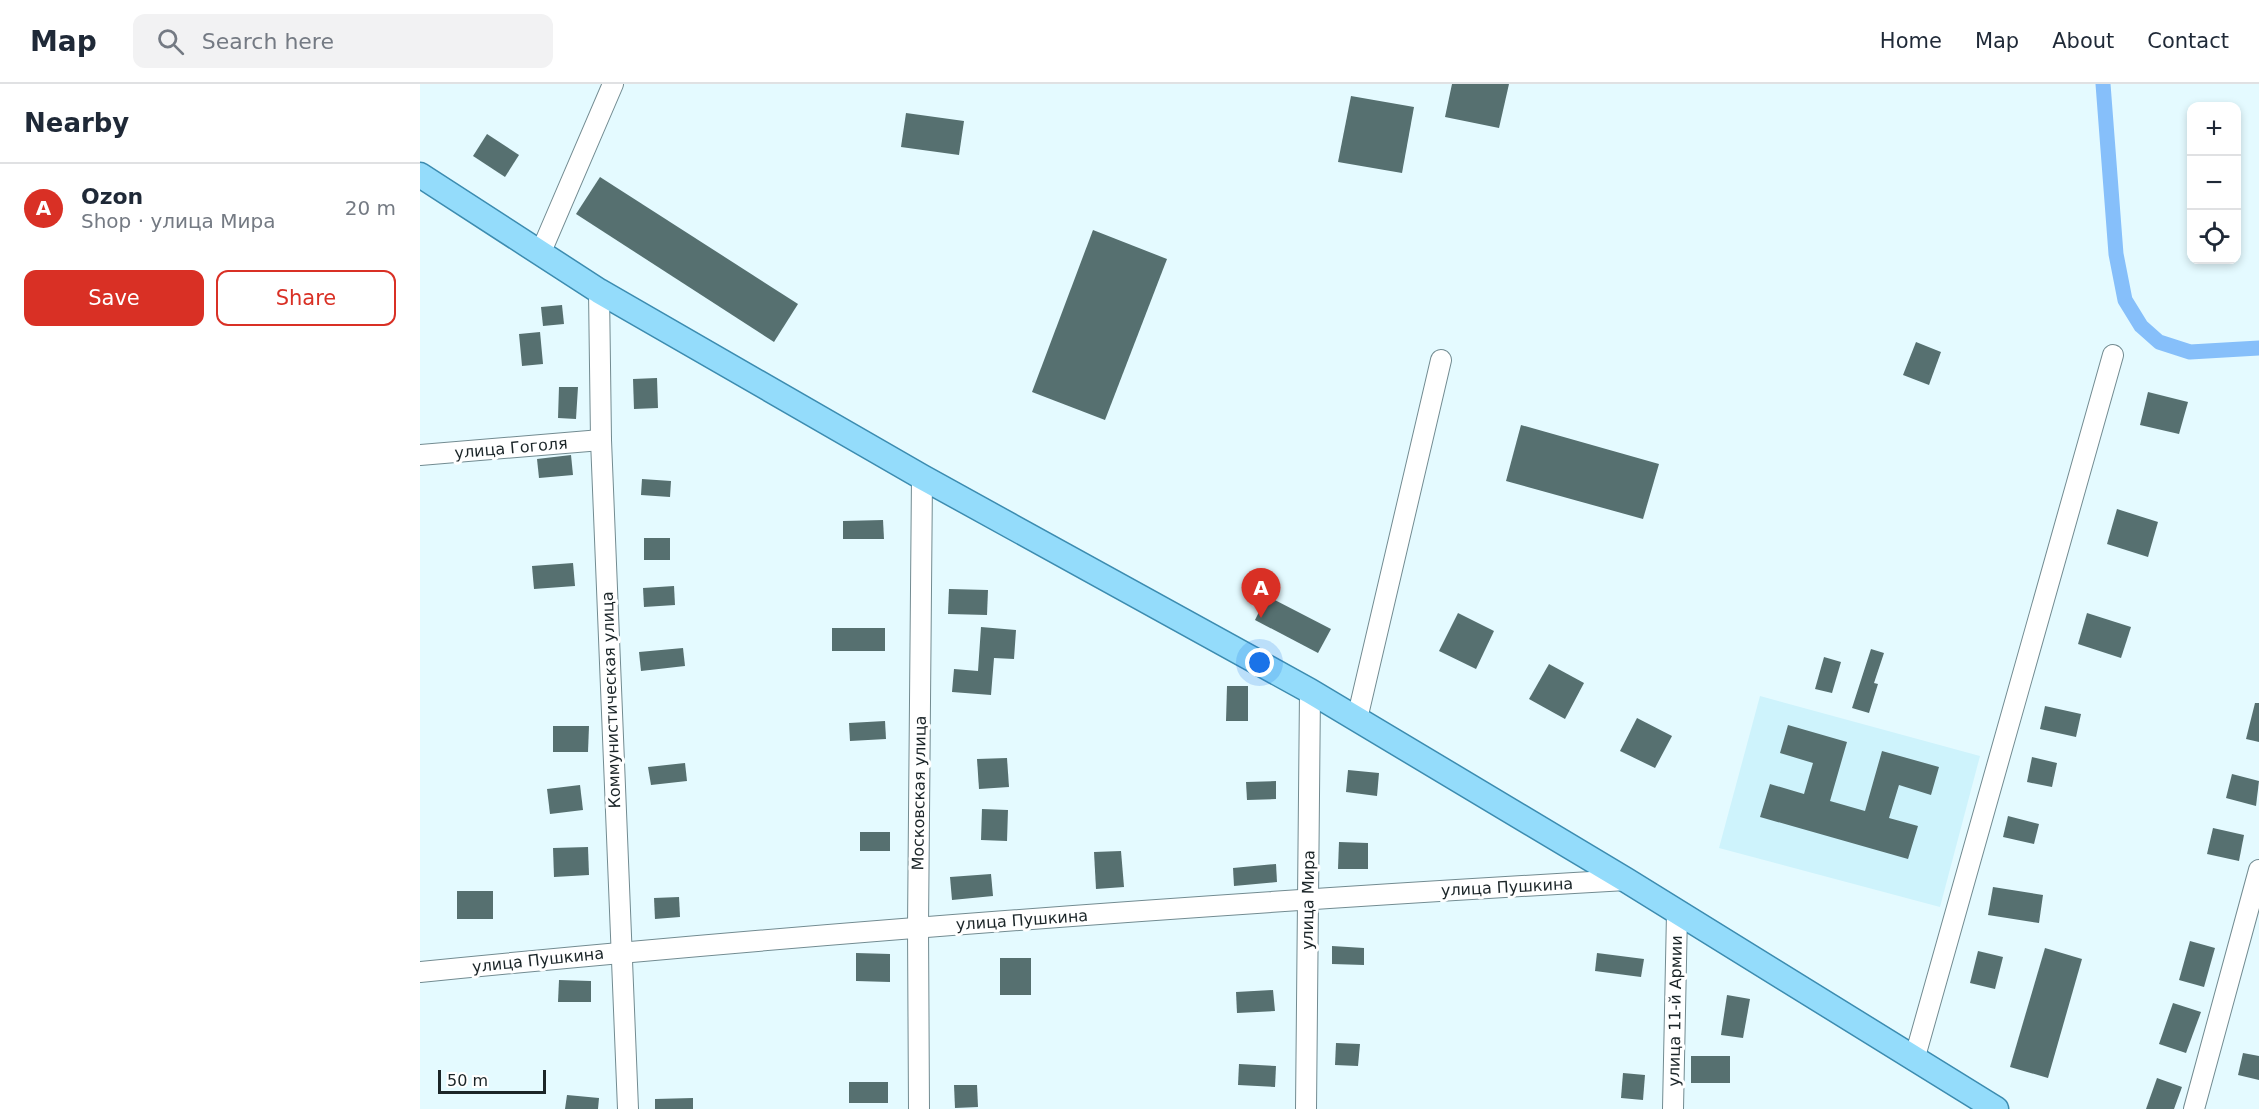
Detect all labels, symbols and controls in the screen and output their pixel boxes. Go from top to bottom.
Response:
search box [133,14,553,68]
text: Map [30,25,97,58]
icon: search [154,25,187,58]
text: Search here [202,29,334,54]
text: Home [1880,29,1942,53]
text: Map [1975,29,2019,53]
text: About [2052,29,2114,53]
text: Contact [2147,29,2229,53]
map controls [2187,102,2241,264]
button: + [2187,102,2241,156]
text: Nearby [24,108,129,138]
button: − [2187,156,2241,210]
text: Ozon [81,184,143,209]
text: A [36,196,51,220]
text: 20 m [345,196,396,220]
text: Shop · улица Мира [81,209,275,233]
button: locate [2187,210,2241,264]
button: Save [24,270,204,326]
button: Share [216,270,396,326]
street label: улица Гоголя [454,434,568,462]
pin: A [1242,568,1280,618]
street label: Коммунистическая улица [598,591,624,809]
your location [1245,648,1274,677]
street label: Московская улица [908,715,930,871]
street label: улица Мира [1298,850,1318,950]
street label: улица Пушкина [1440,874,1574,900]
street label: улица Пушкина [955,906,1089,934]
street label: улица 11-й Армии [1664,935,1686,1087]
street label: улица Пушкина [471,944,605,976]
scale bar [438,1067,546,1094]
text: 50 m [447,1071,488,1090]

